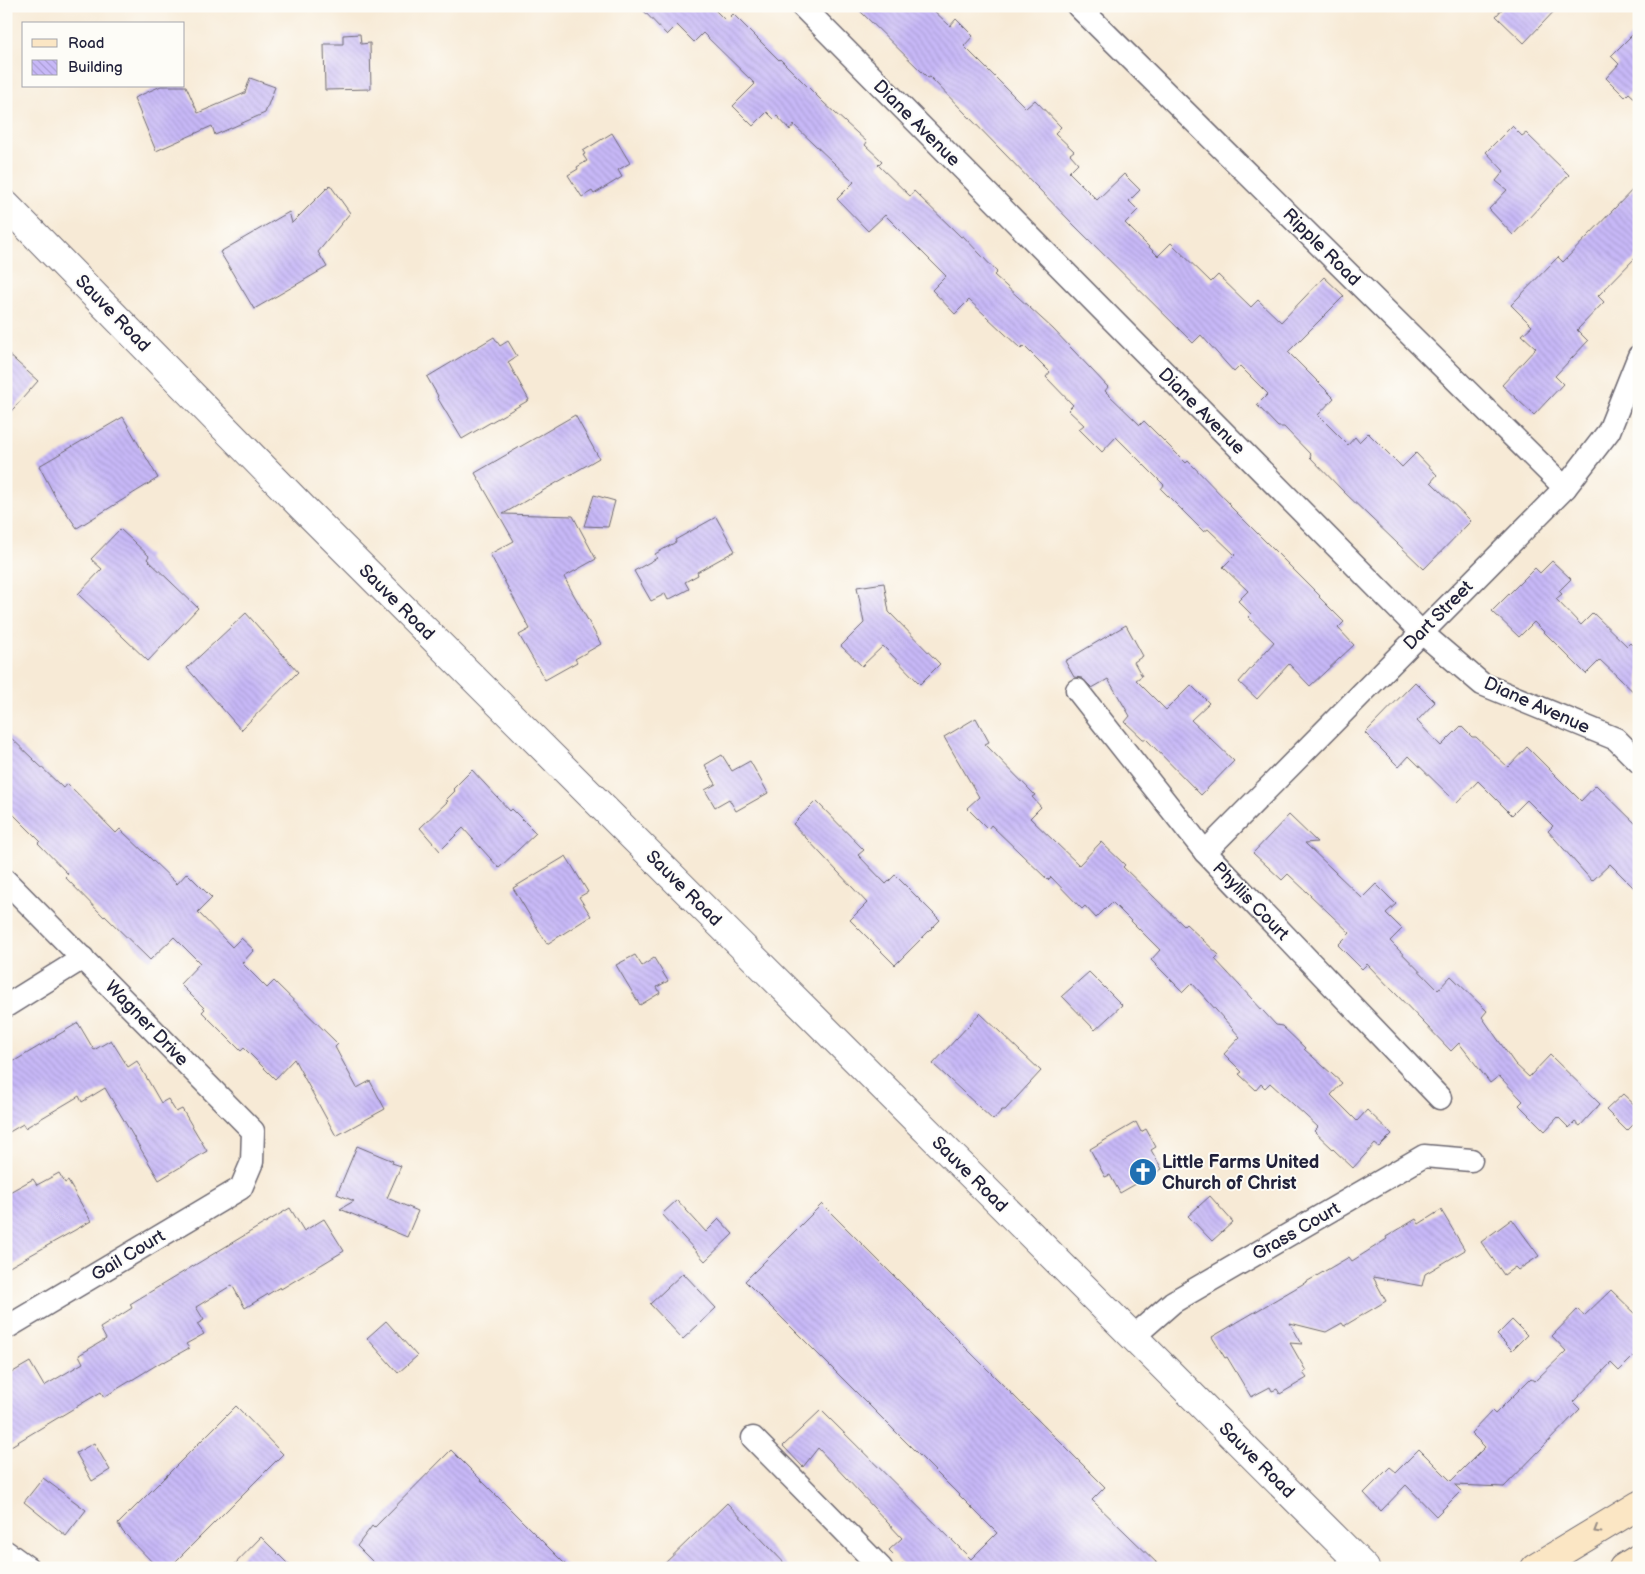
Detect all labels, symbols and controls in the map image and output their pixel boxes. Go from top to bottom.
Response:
legend [22,22,185,88]
text: Road [68,34,104,53]
text: Building [68,58,123,77]
street label: Diane Avenue [869,76,964,171]
street label: Ripple Road [1279,204,1365,290]
street label: Sauve Road [71,271,154,356]
street label: Diane Avenue [1154,364,1249,459]
street label: Sauve Road [354,560,439,645]
street label: Dart Street [1399,576,1478,654]
street label: Diane Avenue [1481,673,1593,738]
street label: Sauve Road [641,846,726,931]
street label: Phyllis Court [1208,858,1293,945]
street label: Wagner Drive [101,976,193,1071]
street label: Sauve Road [927,1132,1012,1217]
place label: Little Farms United Church of Christ [1162,1152,1319,1194]
church icon: Little Farms United Church of Christ [1128,1157,1158,1187]
street label: Grass Court [1249,1198,1344,1265]
street label: Gail Court [88,1225,169,1286]
street label: Sauve Road [1214,1418,1299,1503]
one-way arrow [1594,1524,1603,1534]

